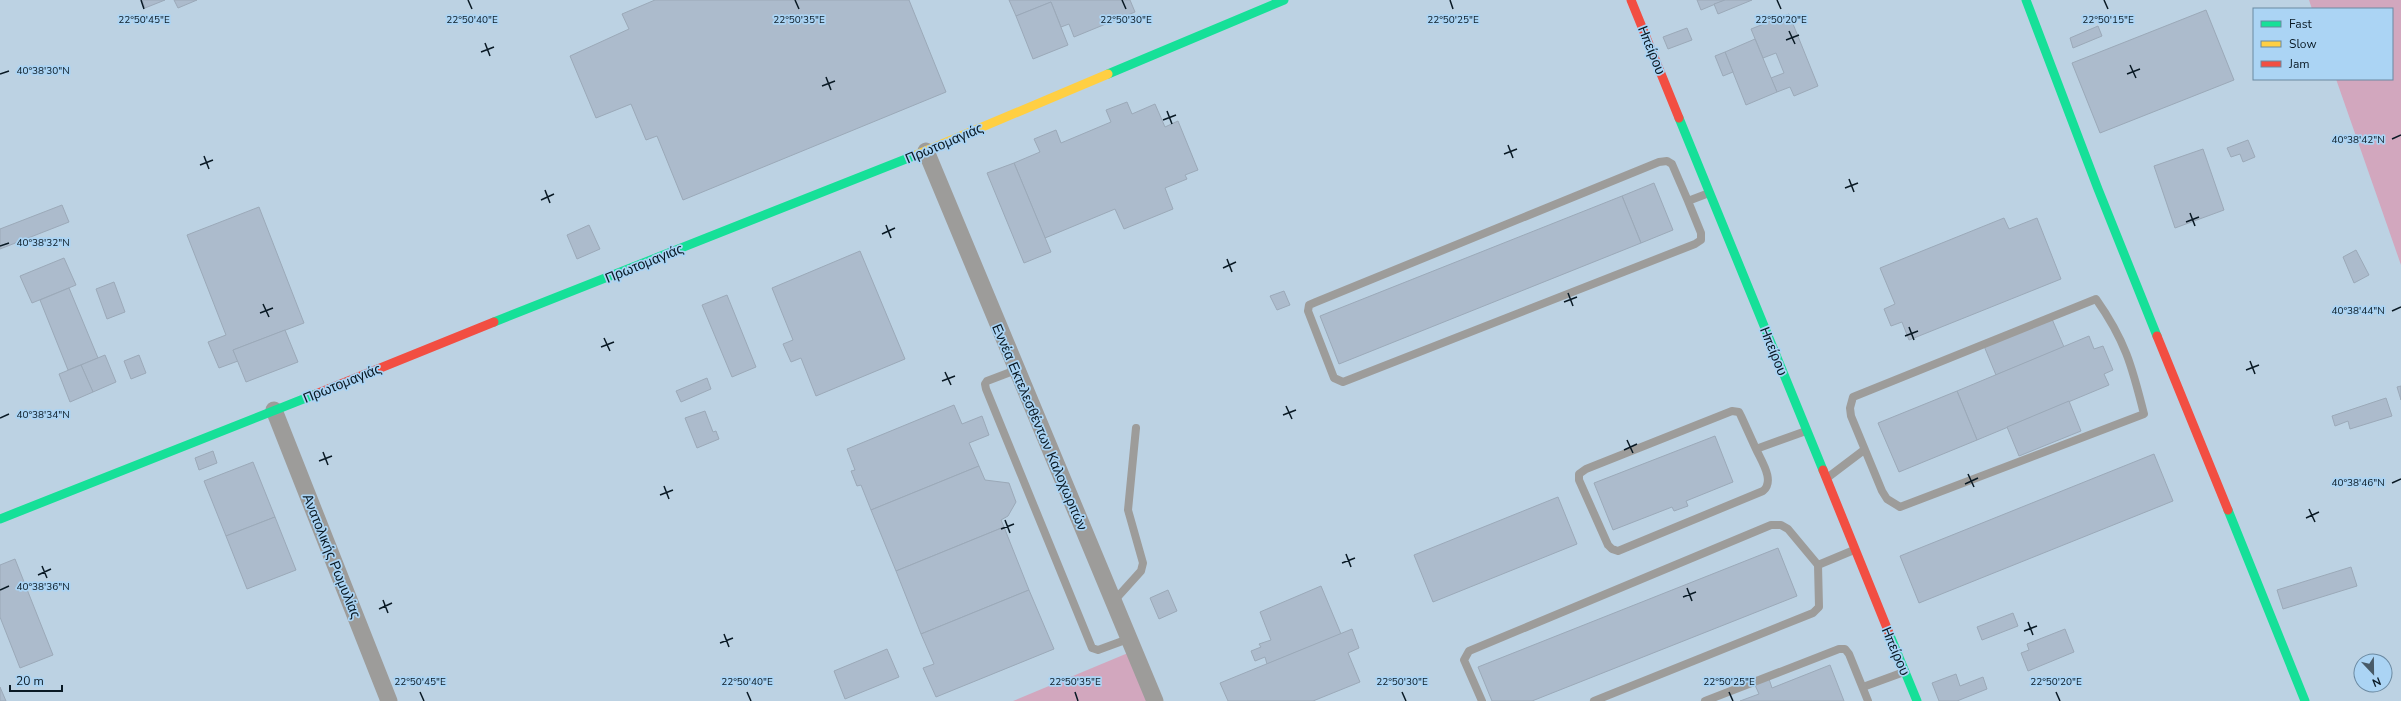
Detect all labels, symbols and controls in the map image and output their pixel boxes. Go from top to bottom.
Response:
legend [2253,8,2393,80]
text: 22°50'45"E [118,13,170,27]
text: 22°50'40"E [446,13,498,27]
text: 22°50'35"E [773,13,825,27]
text: 22°50'30"E [1100,13,1152,27]
text: 22°50'25"E [1427,13,1479,27]
text: 22°50'20"E [1755,13,1807,27]
text: 22°50'15"E [2082,13,2134,27]
text: Fast [2289,16,2312,32]
street label: Ηπείρου [1633,23,1670,77]
text: Slow [2289,36,2317,52]
text: Jam [2288,56,2310,72]
text: 40°38'30"N [16,64,70,78]
street label: Πρωτομαγιάς [902,118,986,168]
text: 40°38'42"N [2331,133,2385,147]
text: 40°38'32"N [16,236,70,250]
street label: Πρωτομαγιάς [602,239,686,288]
text: 40°38'44"N [2331,304,2385,318]
street label: Εννέα Εκτελεσθέντων Καλοχωριτών [987,321,1092,533]
street label: Ηπείρου [1755,324,1792,378]
street label: Πρωτομαγιάς [300,359,384,408]
text: 40°38'34"N [16,408,70,422]
text: 40°38'46"N [2331,476,2385,490]
street label: Ανατολικής Ρωμυλίας [298,491,365,622]
text: 40°38'36"N [16,580,70,594]
street label: Ηπείρου [1877,624,1914,678]
north arrow [2353,653,2393,693]
scale bar [10,667,62,693]
text: 20 m [16,673,44,689]
text: N [2370,673,2383,690]
text: 22°50'45"E [394,675,446,689]
text: 22°50'40"E [721,675,773,689]
text: 22°50'35"E [1049,675,1101,689]
text: 22°50'30"E [1376,675,1428,689]
text: 22°50'25"E [1703,675,1755,689]
text: 22°50'20"E [2030,675,2082,689]

